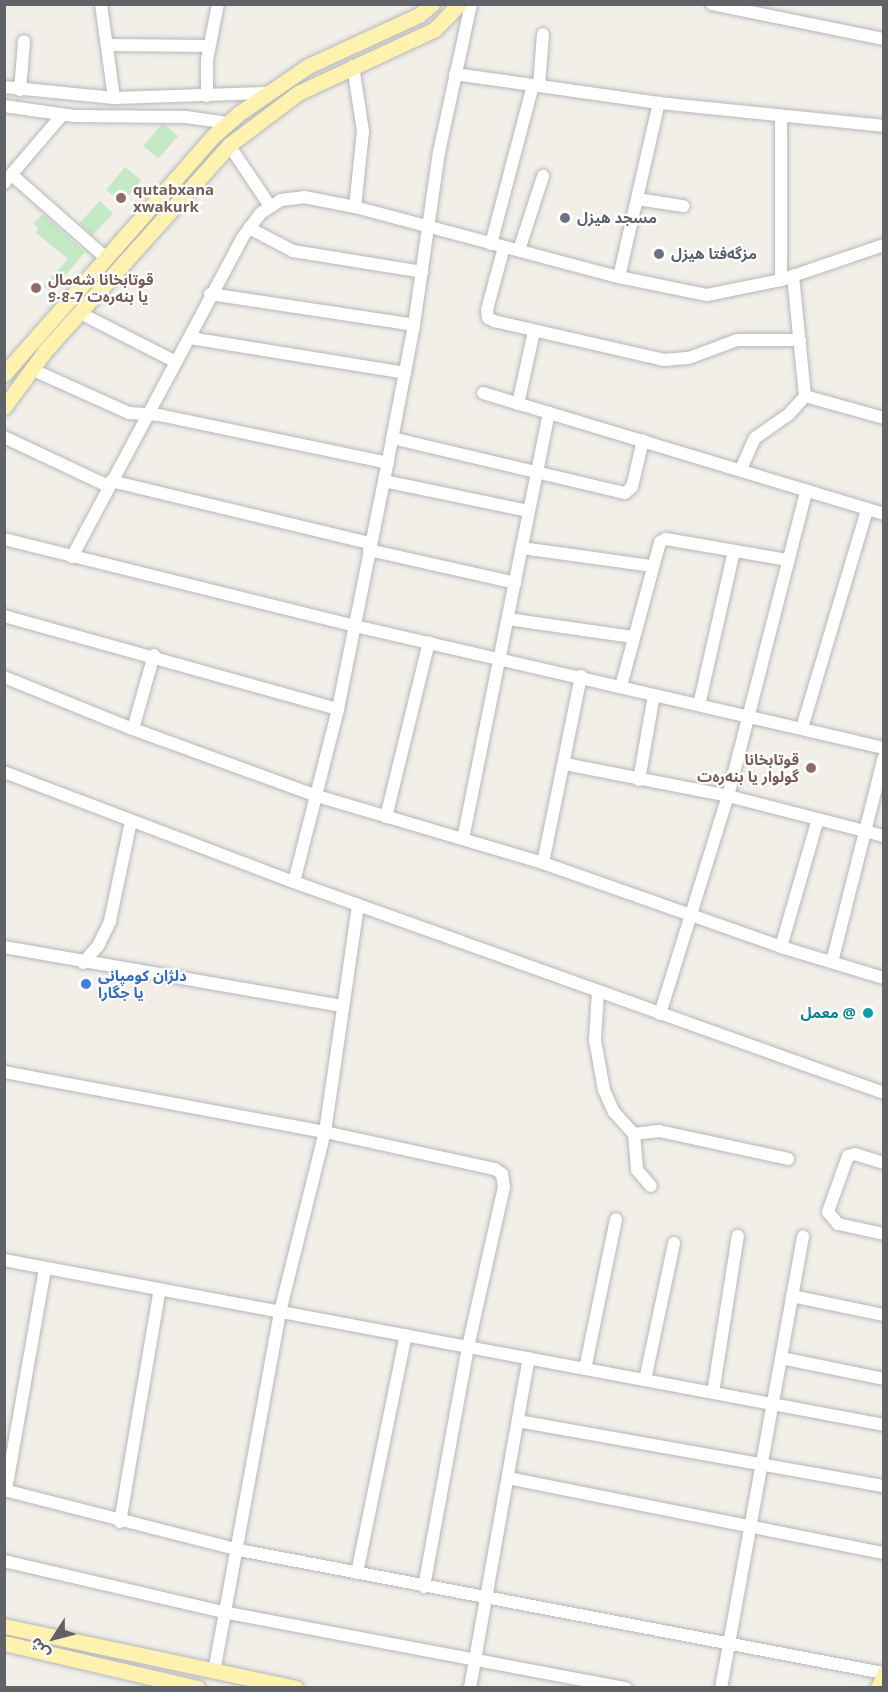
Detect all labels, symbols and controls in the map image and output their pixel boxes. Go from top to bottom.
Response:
place label: qutabxana xwakurk [133,180,214,215]
marker: qutabxana xwakurk [114,191,128,205]
place label: مسجد هيزل [577,209,657,227]
marker: مسجد هيزل [558,211,572,225]
place label: مزگەفتا هیزل [671,245,757,263]
marker: مزگەفتا هیزل [652,247,666,261]
place label: قوتابخانا شەمال یا بنەرەت 7-8-9 [48,270,154,305]
marker: قوتابخانا شەمال یا بنەرەت 7-8-9 [29,281,43,295]
place label: قوتابخانا گولوار یا بنەرەت [697,750,799,785]
marker: قوتابخانا گولوار یا بنەرەت [804,761,818,775]
place label: دلژان کومپانی یا جگارا [98,966,187,1001]
marker: دلژان کومپانی یا جگارا [79,977,93,991]
place label: معمل @ [800,1004,856,1022]
marker: معمل @ [861,1006,875,1020]
north arrow [24,1608,84,1668]
text: ش [24,1633,55,1664]

